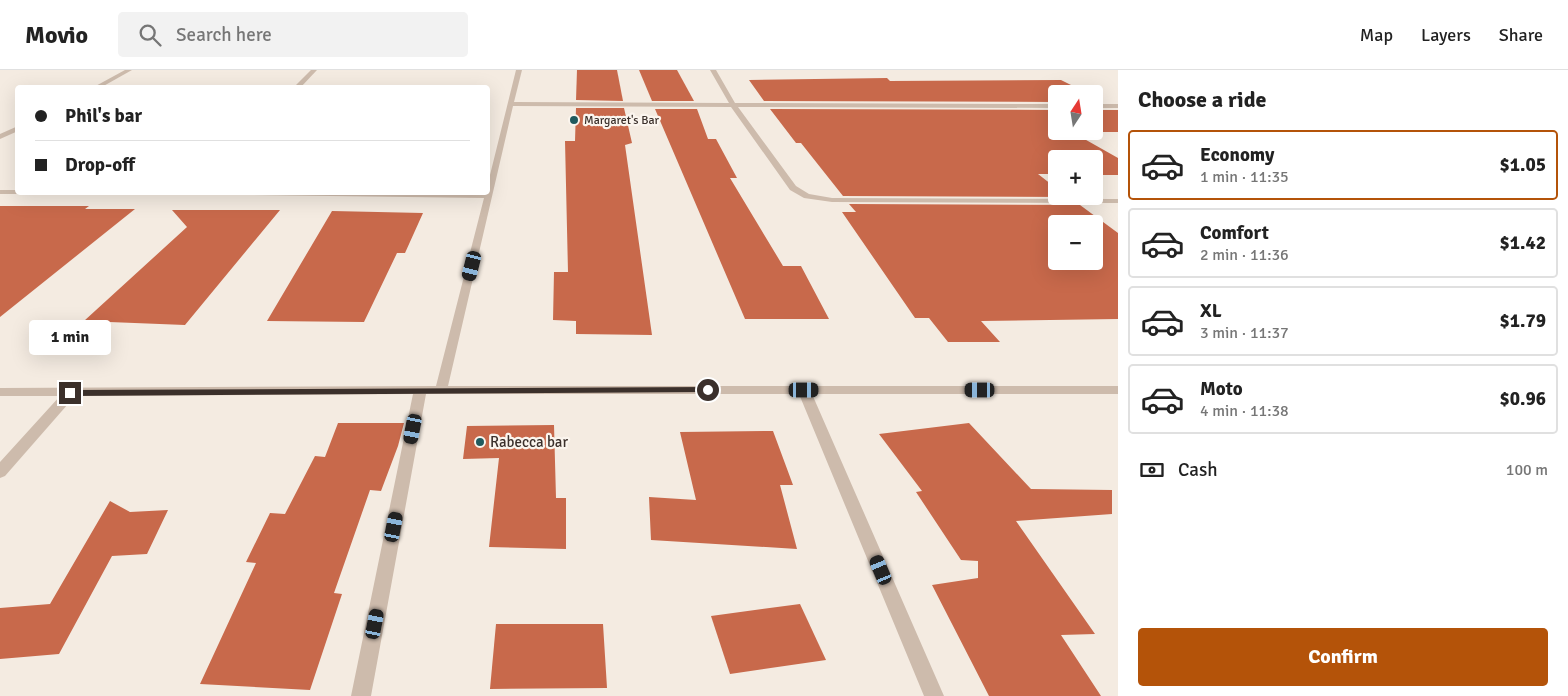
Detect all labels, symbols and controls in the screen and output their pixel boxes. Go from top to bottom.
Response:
search box [118,12,468,57]
text: Movio [25,20,88,50]
icon: search [136,21,164,49]
text: Search here [176,23,272,47]
text: Map [1360,24,1393,46]
text: Layers [1421,24,1471,46]
text: Share [1499,24,1543,46]
north arrow [1048,85,1102,140]
map controls [1048,85,1103,270]
text: Choose a ride [1138,86,1266,113]
text: Phil's bar [65,104,142,128]
place label: Margaret's Bar [584,113,660,128]
marker: Margaret's Bar [568,114,580,126]
icon: car [1140,143,1185,188]
text: Economy [1200,143,1274,167]
button: + [1048,150,1103,205]
text: Drop-off [65,153,135,177]
text: $1.05 [1500,153,1546,177]
text: 1 min · 11:35 [1200,167,1289,187]
button: − [1048,215,1103,270]
icon: car [1140,221,1185,266]
text: Comfort [1200,221,1269,245]
text: $1.42 [1500,231,1546,255]
text: 2 min · 11:36 [1200,245,1289,265]
car [461,250,482,282]
icon: car [1140,299,1185,344]
text: XL [1200,299,1222,323]
text: $1.79 [1500,309,1546,333]
callout: 1 min [29,320,111,356]
text: 3 min · 11:37 [1200,323,1289,343]
text: 1 min [51,327,89,347]
icon: car [1140,377,1185,422]
text: Moto [1200,377,1243,401]
route start [697,379,719,401]
route end [59,382,81,404]
car [789,383,819,398]
car [965,383,995,398]
text: $0.96 [1500,387,1546,411]
text: 4 min · 11:38 [1200,401,1289,421]
car [402,413,423,445]
place label: Rabecca bar [490,433,568,451]
marker: Rabecca bar [474,436,486,448]
icon: cash [1138,456,1166,484]
text: Cash [1178,458,1218,482]
text: 100 m [1506,460,1548,480]
car [383,511,404,543]
car [868,553,893,587]
car [364,608,385,640]
button: Confirm [1138,628,1548,686]

